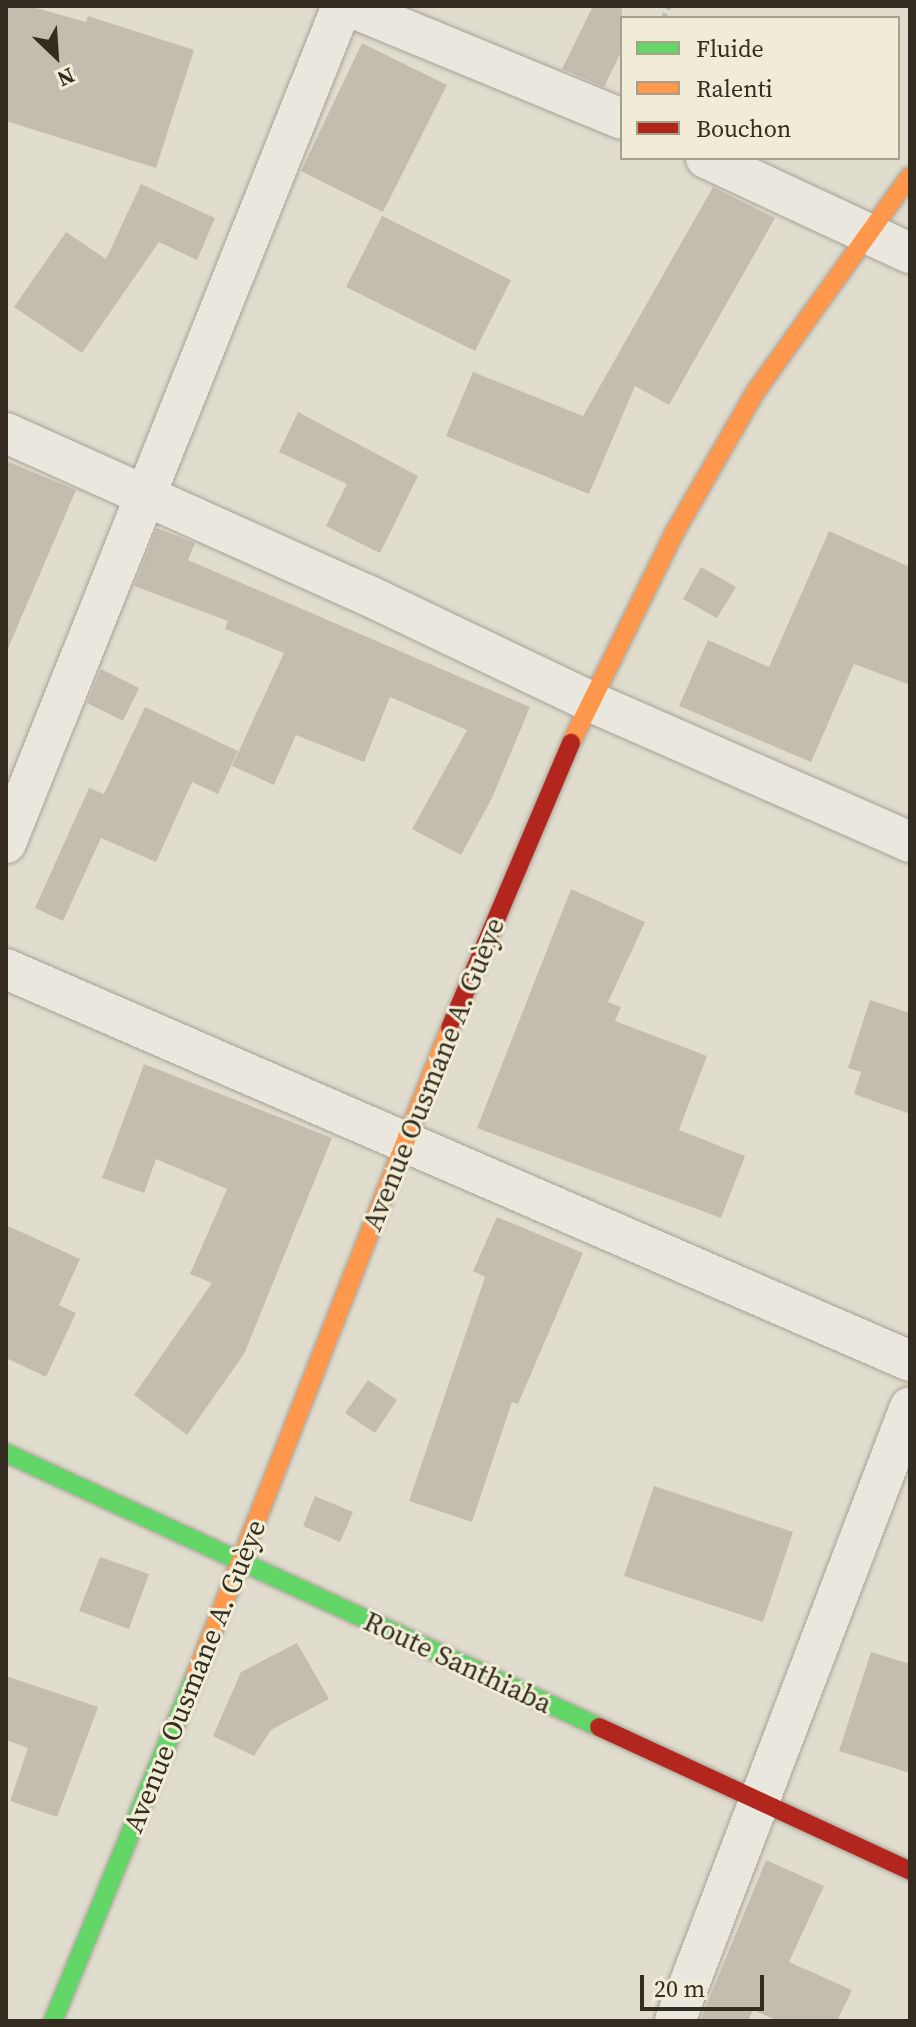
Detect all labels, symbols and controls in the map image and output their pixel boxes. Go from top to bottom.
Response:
north arrow [16,16,96,96]
legend [620,16,900,160]
text: Fluide [696,32,764,65]
text: N [53,61,80,95]
text: Ralenti [696,72,773,105]
text: Bouchon [696,112,791,145]
street label: Avenue Ousmane A. Guèye [355,913,511,1235]
street label: Avenue Ousmane A. Guèye [116,1515,272,1837]
street label: Route Santhiaba [359,1604,557,1720]
scale bar [644,1959,768,2009]
text: 20 m [654,1972,705,2005]

